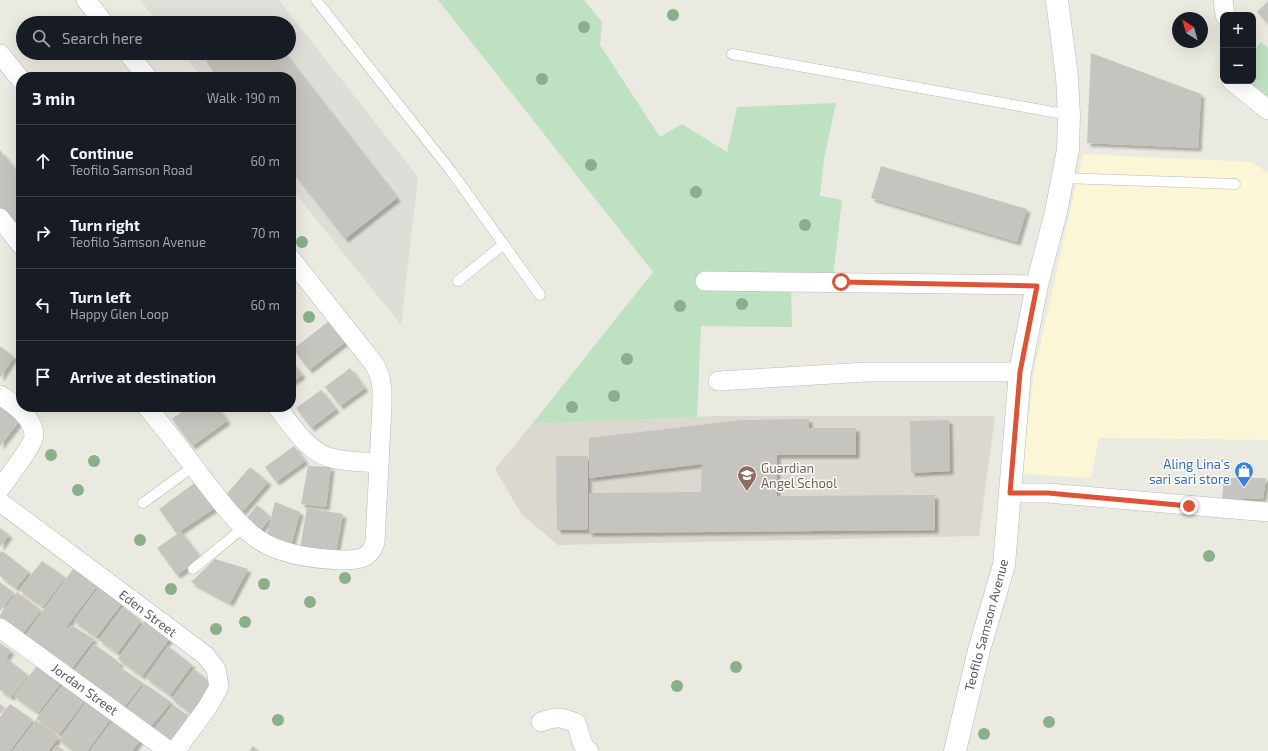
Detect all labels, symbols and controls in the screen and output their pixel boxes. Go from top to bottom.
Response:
north arrow [1172,12,1208,48]
map controls [1220,12,1256,84]
button: + [1220,12,1256,48]
search box [16,16,296,60]
icon: search [30,27,52,49]
text: Search here [62,29,143,47]
button: − [1220,48,1256,84]
text: 3 min [32,88,75,108]
text: Walk · 190 m [207,90,280,106]
text: Continue [70,144,133,162]
icon: ahead [32,150,54,172]
text: 60 m [250,153,280,169]
text: Teofilo Samson Road [70,162,193,178]
text: Turn right [70,216,140,234]
icon: right [32,222,54,244]
text: 70 m [251,225,280,241]
text: Teofilo Samson Avenue [70,234,206,250]
route start [832,273,850,291]
text: Turn left [70,288,131,306]
icon: left [32,294,54,316]
text: 60 m [250,297,280,313]
text: Happy Glen Loop [70,306,169,322]
icon: arrive [32,366,54,388]
text: Arrive at destination [70,368,216,386]
place label: Aling Lina's sari sari store [1149,456,1230,487]
place label: Guardian Angel School [761,460,837,491]
shop icon: Aling Lina's sari sari store [1233,460,1255,488]
school or university icon: Guardian Angel School [736,464,758,492]
route end [1180,497,1198,515]
street label: Teofilo Samson Avenue [961,557,1011,693]
street label: Eden Street [116,586,180,640]
street label: Jordan Street [49,660,121,718]

